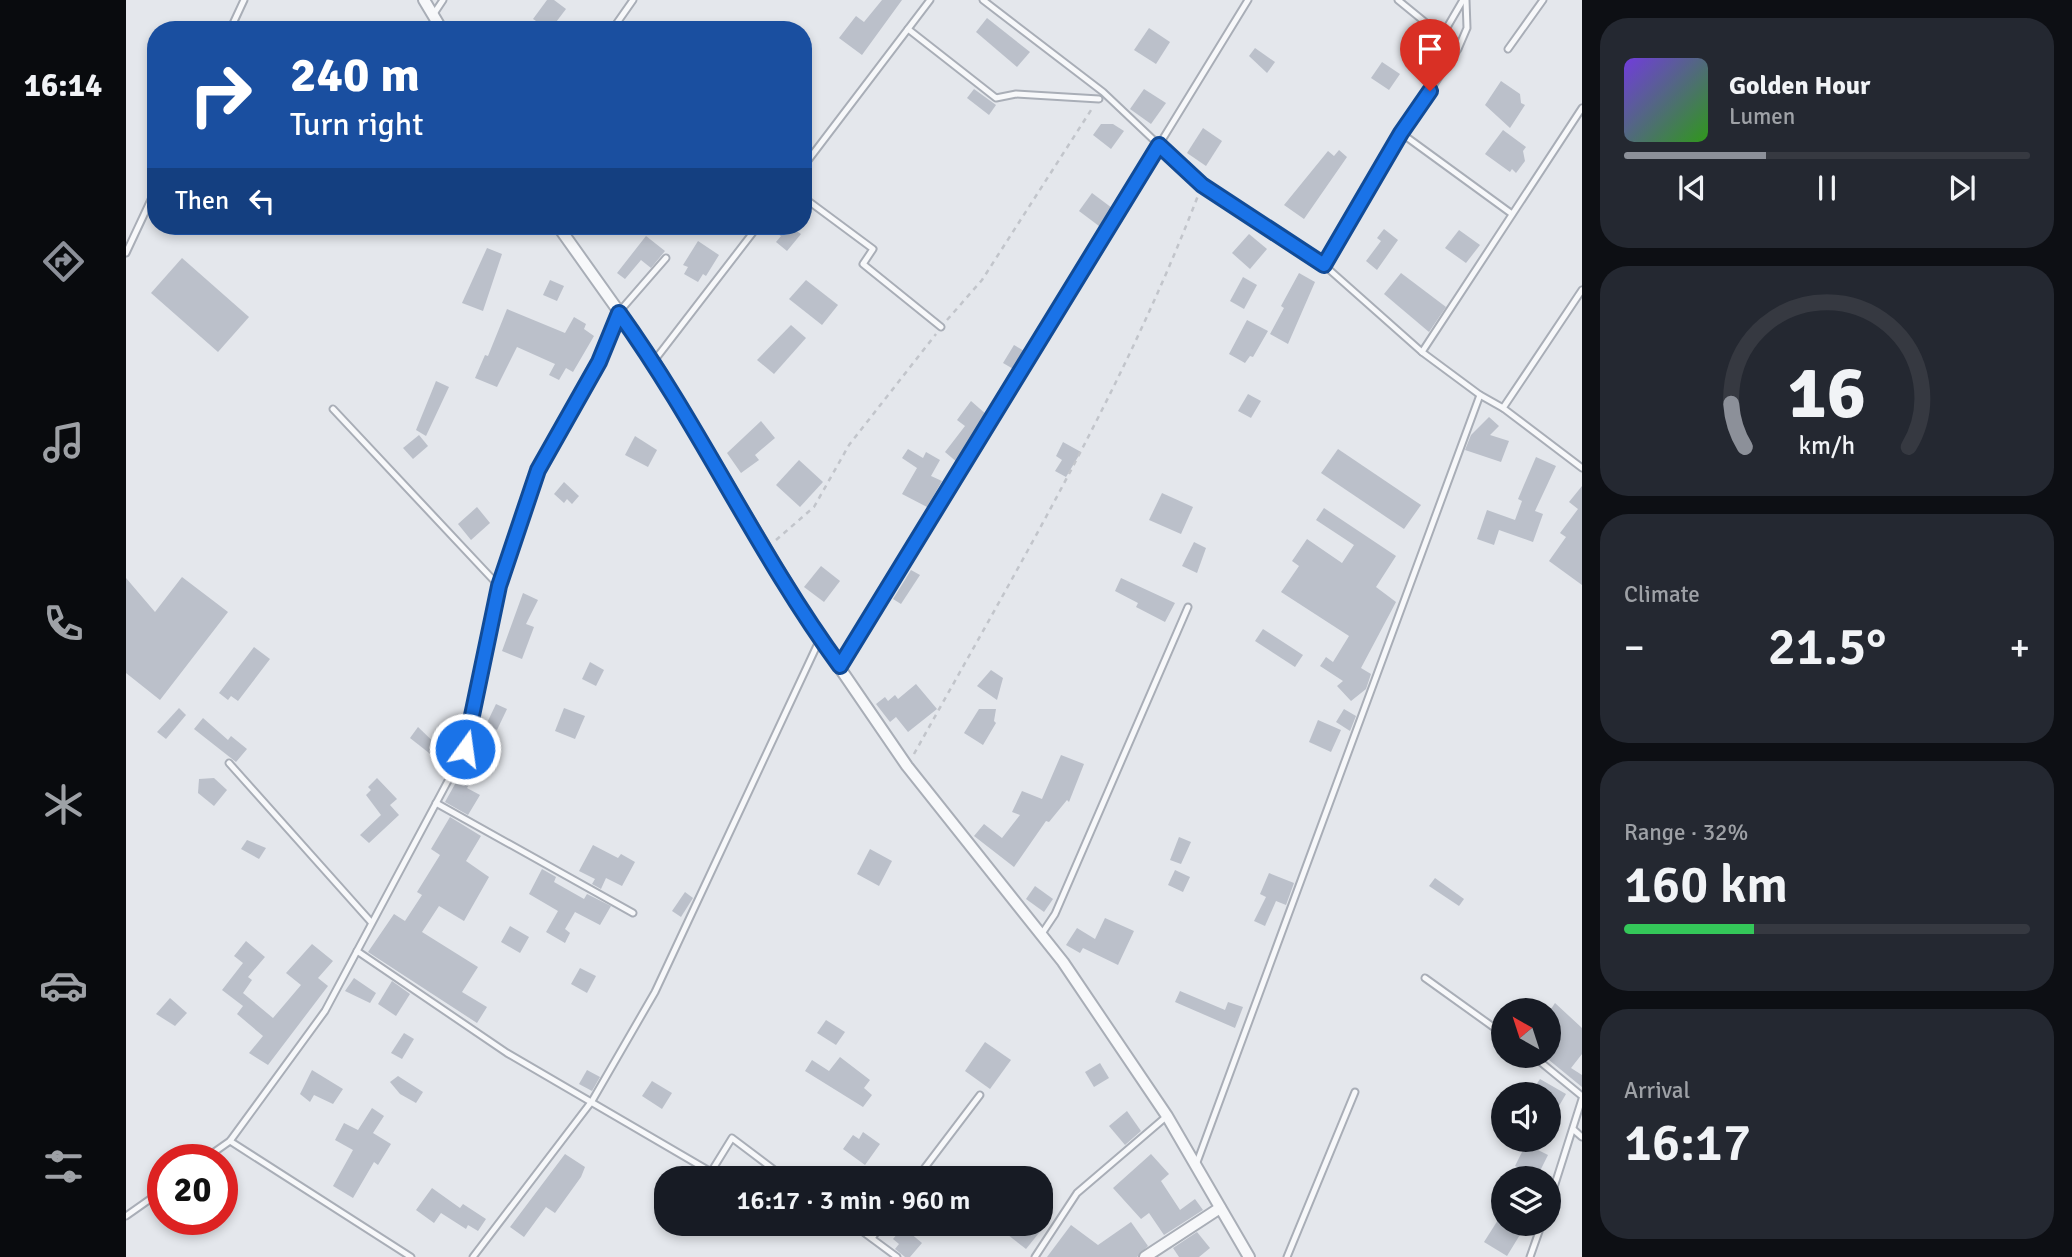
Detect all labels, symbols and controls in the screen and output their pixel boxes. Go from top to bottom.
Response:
pin [1400,19,1460,91]
icon: arrive [1411,30,1449,68]
text: 240 m [290,45,420,105]
icon: right [175,49,266,140]
text: 16:14 [24,66,102,105]
text: Golden Hour [1729,70,1870,102]
text: Lumen [1729,102,1795,131]
text: Turn right [290,105,423,144]
icon: previous [1673,169,1711,207]
icon: pause [1808,169,1846,207]
icon: next [1943,169,1981,207]
icon: left [243,182,281,220]
text: Then [175,185,229,217]
icon: directions [39,237,88,286]
text: 16 [1788,349,1866,438]
icon: music [39,418,88,467]
text: km/h [1799,429,1855,460]
text: Climate [1624,580,1700,609]
icon: phone [39,599,88,648]
text: 21.5° [1768,615,1886,679]
text: − [1624,624,1645,671]
text: + [2009,624,2030,671]
position arrow [428,712,502,786]
icon: climate [39,780,88,829]
text: Range · 32% [1624,818,1748,847]
text: 160 km [1624,853,1788,917]
icon: car [39,961,88,1010]
north arrow [1491,998,1561,1068]
map controls [1491,998,1561,1236]
text: Arrival [1624,1076,1690,1105]
button: sound [1491,1082,1561,1152]
text: 16:17 [1624,1111,1751,1175]
icon: filters [39,1142,88,1191]
speed limit sign: 20 [147,1144,238,1235]
button: layers [1491,1166,1561,1236]
text: 16:17 · 3 min · 960 m [737,1185,970,1217]

